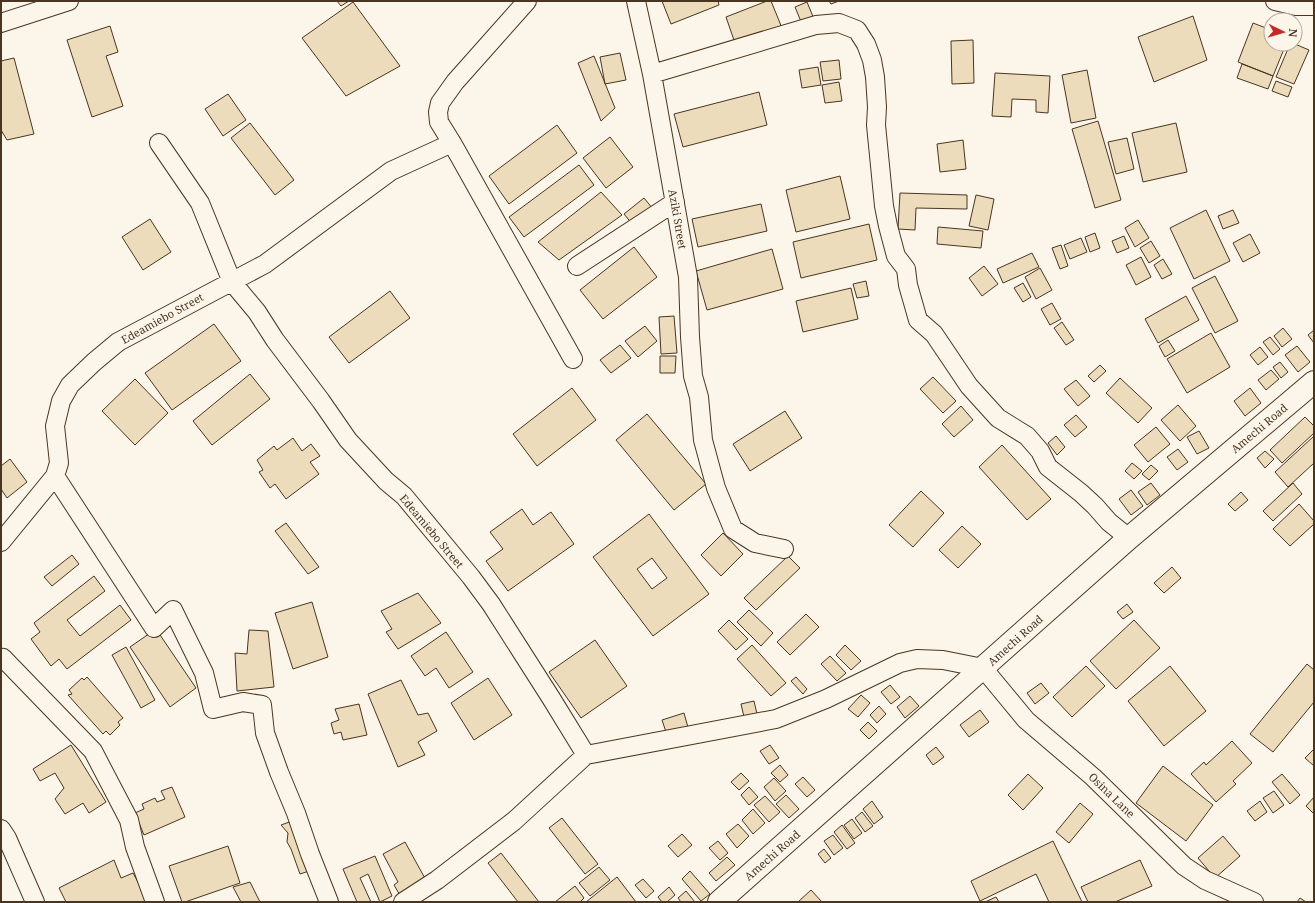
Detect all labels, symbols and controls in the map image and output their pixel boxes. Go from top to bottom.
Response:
north arrow [1263,12,1303,52]
text: N [1286,28,1301,38]
street label: Aziki Street [665,188,691,250]
street label: Edeamiebo Street [118,289,206,347]
street label: Amechi Road [1228,400,1291,456]
street label: Edeamiebo Street [397,491,467,571]
street label: Amechi Road [984,611,1046,669]
street label: Osina Lane [1086,769,1138,821]
street label: Amechi Road [741,826,803,883]

